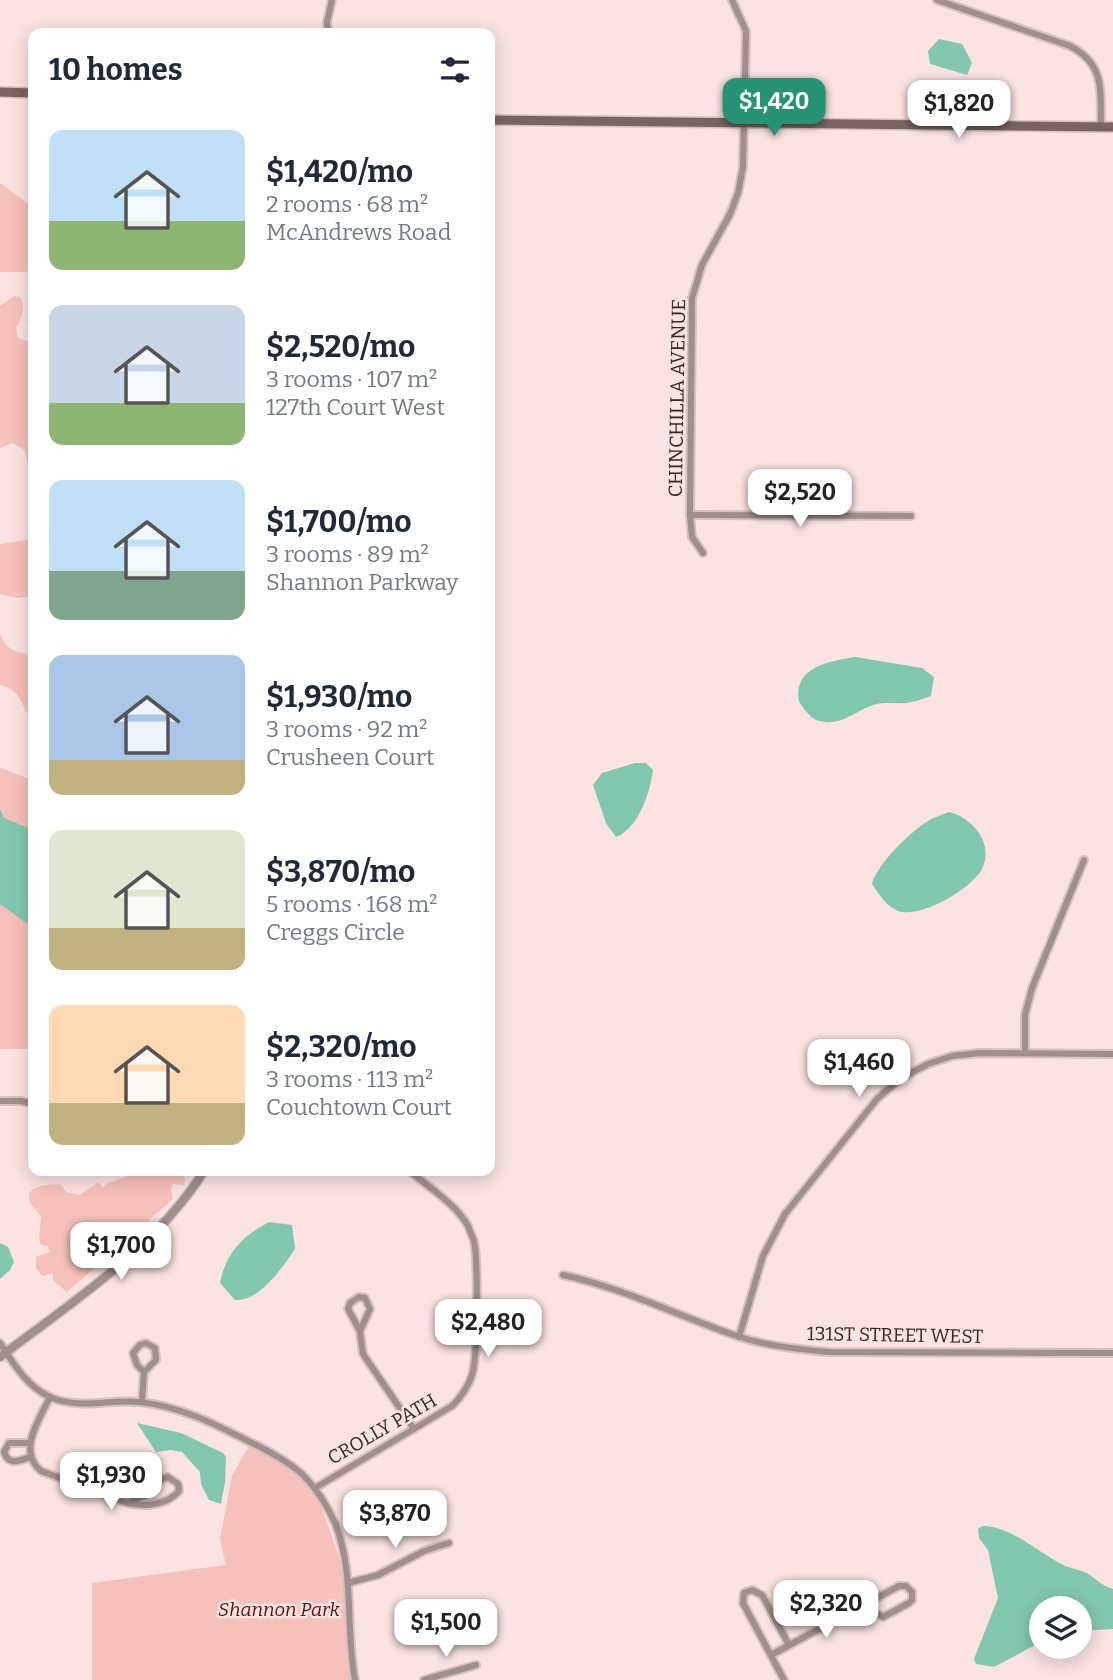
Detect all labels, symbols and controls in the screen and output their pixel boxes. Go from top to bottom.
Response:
icon: filters [436,51,474,89]
text: 10 homes [49,52,183,88]
pin: $1,420 [717,78,831,138]
pin: $1,820 [902,80,1016,140]
text: $1,420 [739,87,809,115]
text: $1,820 [924,89,994,117]
text: $1,420/mo [266,154,413,190]
icon: home [105,158,189,242]
text: 2 rooms · 68 m² [266,190,428,218]
text: McAndrews Road [266,218,451,246]
street label: CHINCHILLA AVENUE [664,299,690,497]
text: $2,520/mo [266,329,415,365]
icon: home [105,333,189,417]
text: 3 rooms · 107 m² [266,365,437,393]
text: 127th Court West [266,393,445,421]
pin: $2,520 [743,470,857,529]
text: $2,520 [764,478,836,506]
text: $1,700/mo [266,504,412,540]
icon: home [105,508,189,592]
text: 3 rooms · 89 m² [266,540,429,568]
text: Shannon Parkway [266,568,458,596]
text: $1,930/mo [266,679,412,715]
icon: home [105,683,189,767]
text: 3 rooms · 92 m² [266,715,427,743]
text: Crusheen Court [266,743,434,771]
text: $3,870/mo [266,854,415,890]
icon: home [105,858,189,942]
text: 5 rooms · 168 m² [266,890,437,918]
text: Creggs Circle [266,918,405,946]
text: $2,320/mo [266,1029,417,1065]
icon: home [105,1033,189,1117]
pin: $1,460 [802,1040,916,1099]
text: $1,460 [823,1048,895,1076]
text: 3 rooms · 113 m² [266,1065,433,1093]
text: Couchtown Court [266,1093,452,1121]
pin: $1,700 [64,1222,178,1282]
text: $1,700 [86,1231,156,1259]
pin: $2,480 [431,1300,545,1359]
text: $2,480 [451,1308,525,1336]
street label: 131ST STREET WEST [807,1322,983,1348]
street label: CROLLY PATH [323,1389,441,1469]
pin: $1,930 [54,1452,168,1512]
text: $1,930 [76,1461,146,1489]
pin: $3,870 [338,1490,452,1550]
text: $3,870 [359,1499,431,1527]
pin: $2,320 [769,1580,883,1640]
text: $2,320 [789,1589,863,1617]
map controls [1029,1596,1092,1659]
button: layers [1029,1596,1092,1659]
park label: Shannon Park [218,1598,341,1621]
pin: $1,500 [389,1600,503,1659]
text: $1,500 [410,1608,482,1636]

